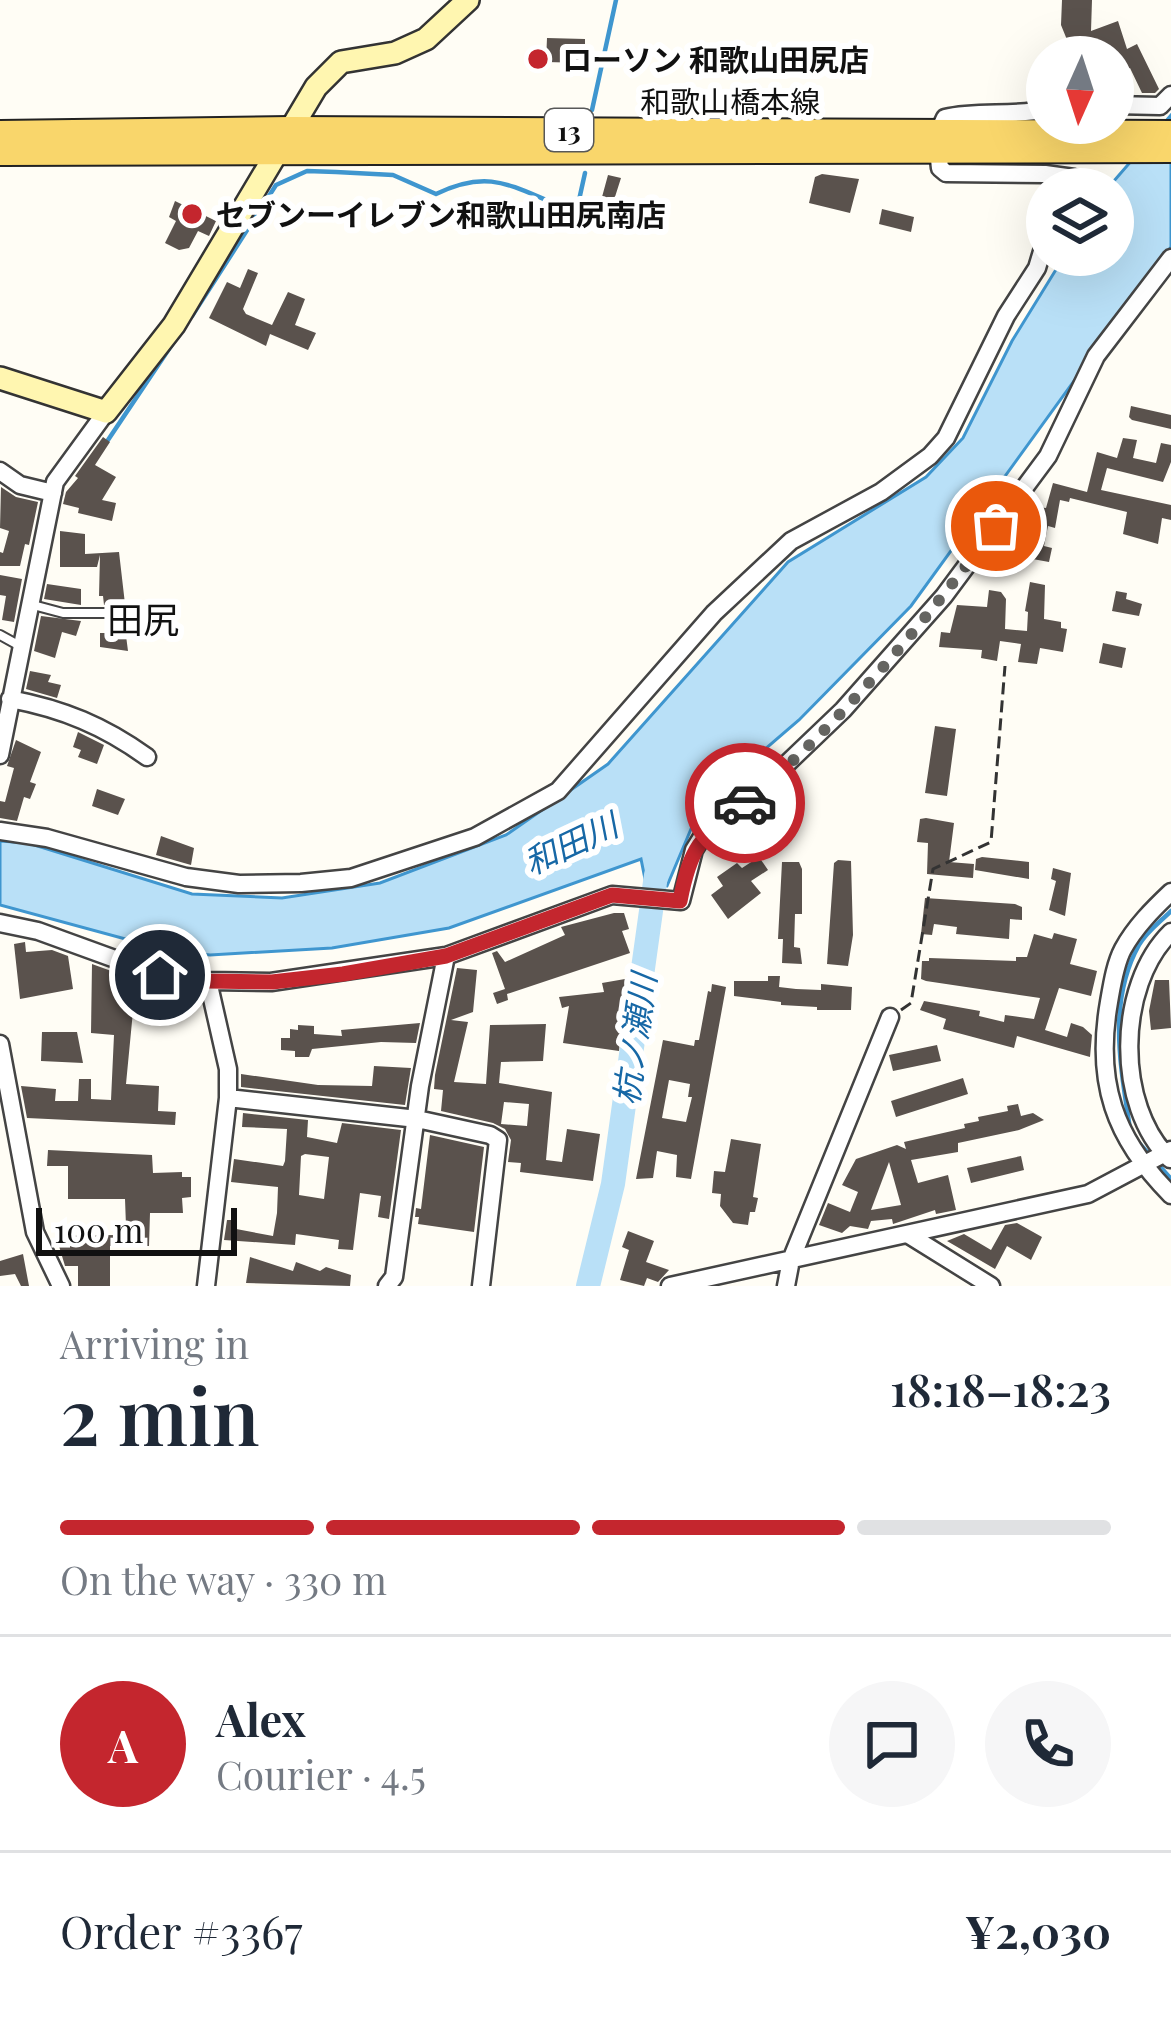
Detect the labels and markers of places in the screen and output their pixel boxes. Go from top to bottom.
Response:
place label: ローソン 和歌山田尻店 [562,39,869,79]
marker: ローソン 和歌山田尻店 [525,46,551,72]
place label: セブンーイレブン和歌山田尻南店 [216,194,666,234]
marker: セブンーイレブン和歌山田尻南店 [179,201,205,227]
pin [945,475,1047,577]
pin [109,924,211,1026]

